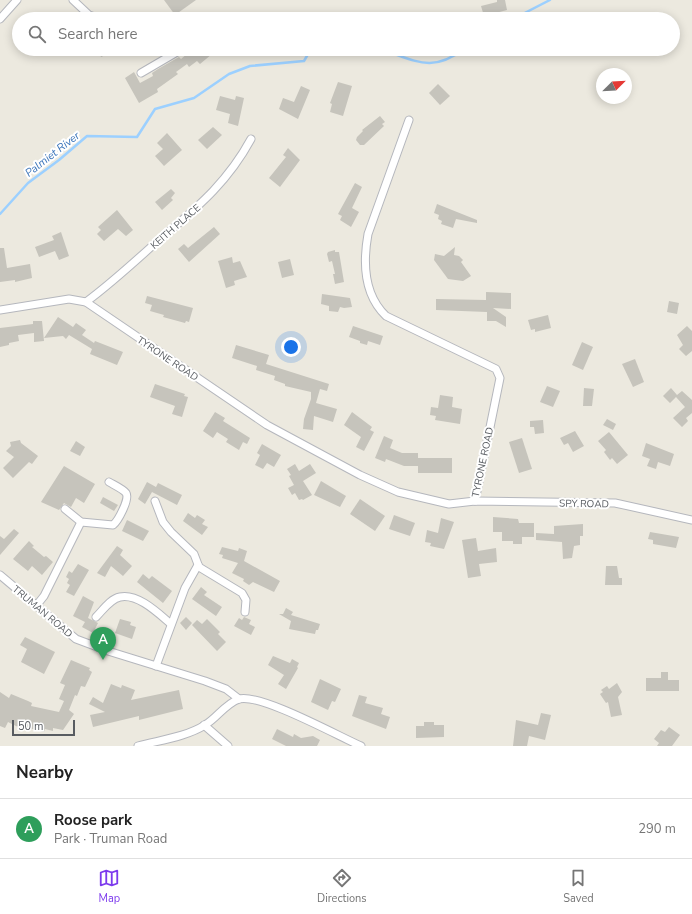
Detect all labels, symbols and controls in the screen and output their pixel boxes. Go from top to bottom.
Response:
search box [12,12,680,56]
icon: search [26,23,48,45]
text: Search here [58,24,138,44]
north arrow [596,68,632,104]
water label: Palmiet River [22,128,84,180]
street label: KEITH PLACE [148,201,204,252]
street label: TYRONE ROAD [134,333,201,385]
your location [281,337,301,357]
street label: TYRONE ROAD [469,426,497,499]
street label: SPY ROAD [559,497,609,511]
street label: TRUMAN ROAD [9,582,75,641]
pin: A [90,627,116,660]
scale bar [12,718,75,737]
text: 50 m [18,719,43,734]
text: Nearby [16,761,73,784]
text: Roose park [54,810,132,830]
text: A [24,820,34,838]
text: 290 m [638,820,676,838]
text: Park · Truman Road [54,830,167,848]
tab: Map [98,867,120,906]
tab: Directions [317,867,367,906]
tab: Saved [563,867,594,906]

